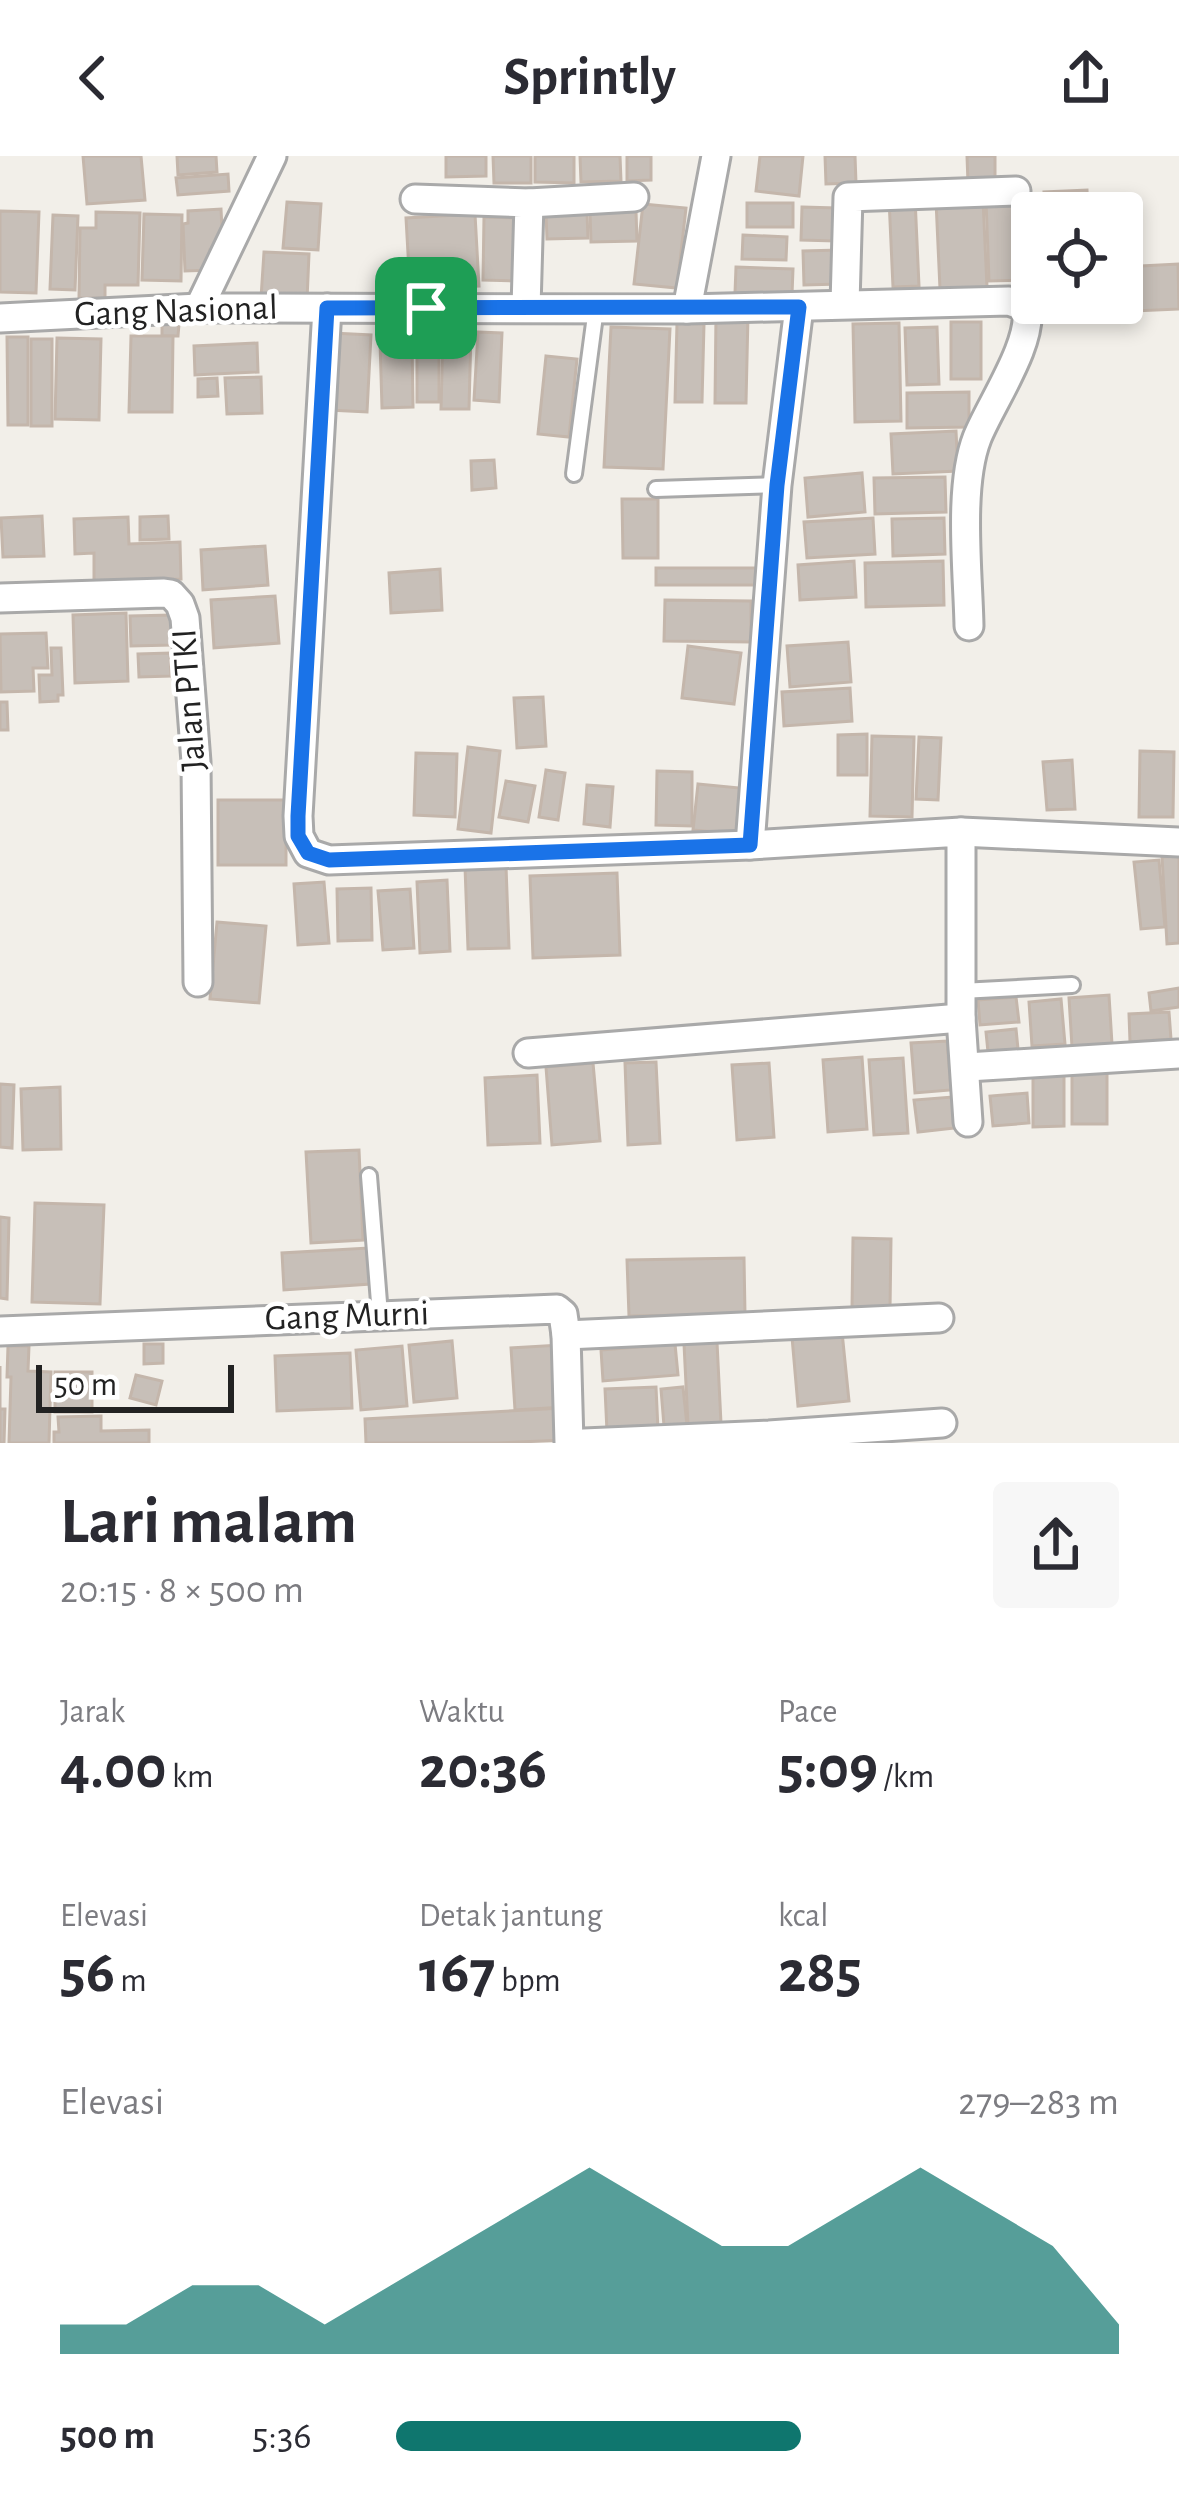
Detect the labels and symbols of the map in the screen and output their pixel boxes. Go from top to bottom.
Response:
pin [375,257,477,359]
street label: Gang Nasional [74,289,278,333]
street label: Jalan PTKI [166,628,212,772]
street label: Gang Murni [264,1295,430,1337]
scale bar [36,1359,234,1412]

